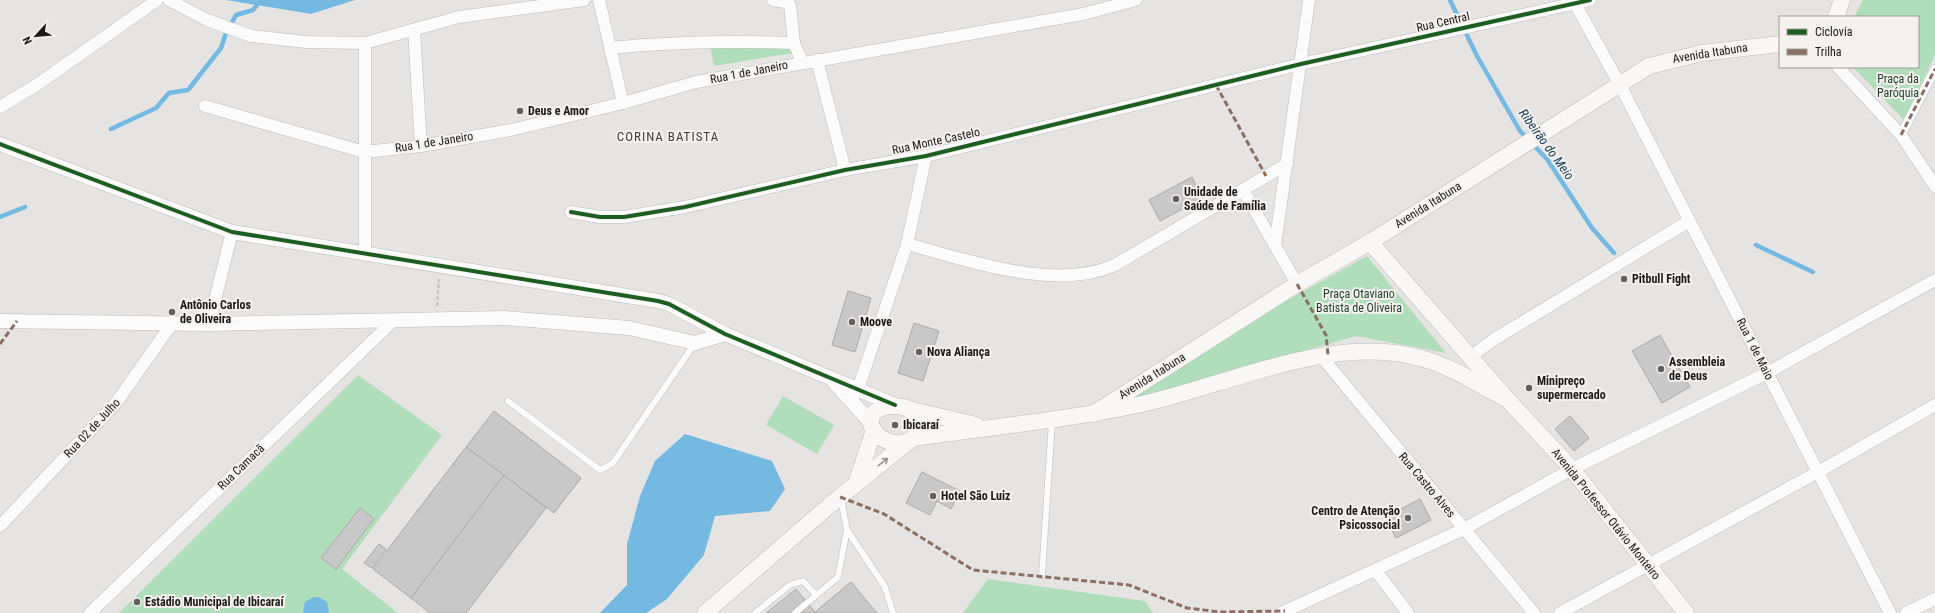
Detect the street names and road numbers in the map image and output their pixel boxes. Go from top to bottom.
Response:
street label: Rua Central [1415,9,1471,35]
street label: Avenida Itabuna [1671,40,1749,66]
street label: Rua 1 de Janeiro [709,58,789,86]
street label: Rua Monte Castelo [891,125,981,157]
street label: Rua 1 de Janeiro [394,129,474,155]
street label: Avenida Itabuna [1392,179,1464,231]
street label: Rua 1 de Maio [1733,316,1777,382]
street label: Avenida Itabuna [1116,350,1188,402]
street label: Rua 02 de Julho [61,396,123,460]
street label: Rua Camacã [215,441,267,493]
street label: Avenida Professor Otávio Monteiro [1549,446,1663,582]
street label: Rua Castro Alves [1396,450,1458,520]

